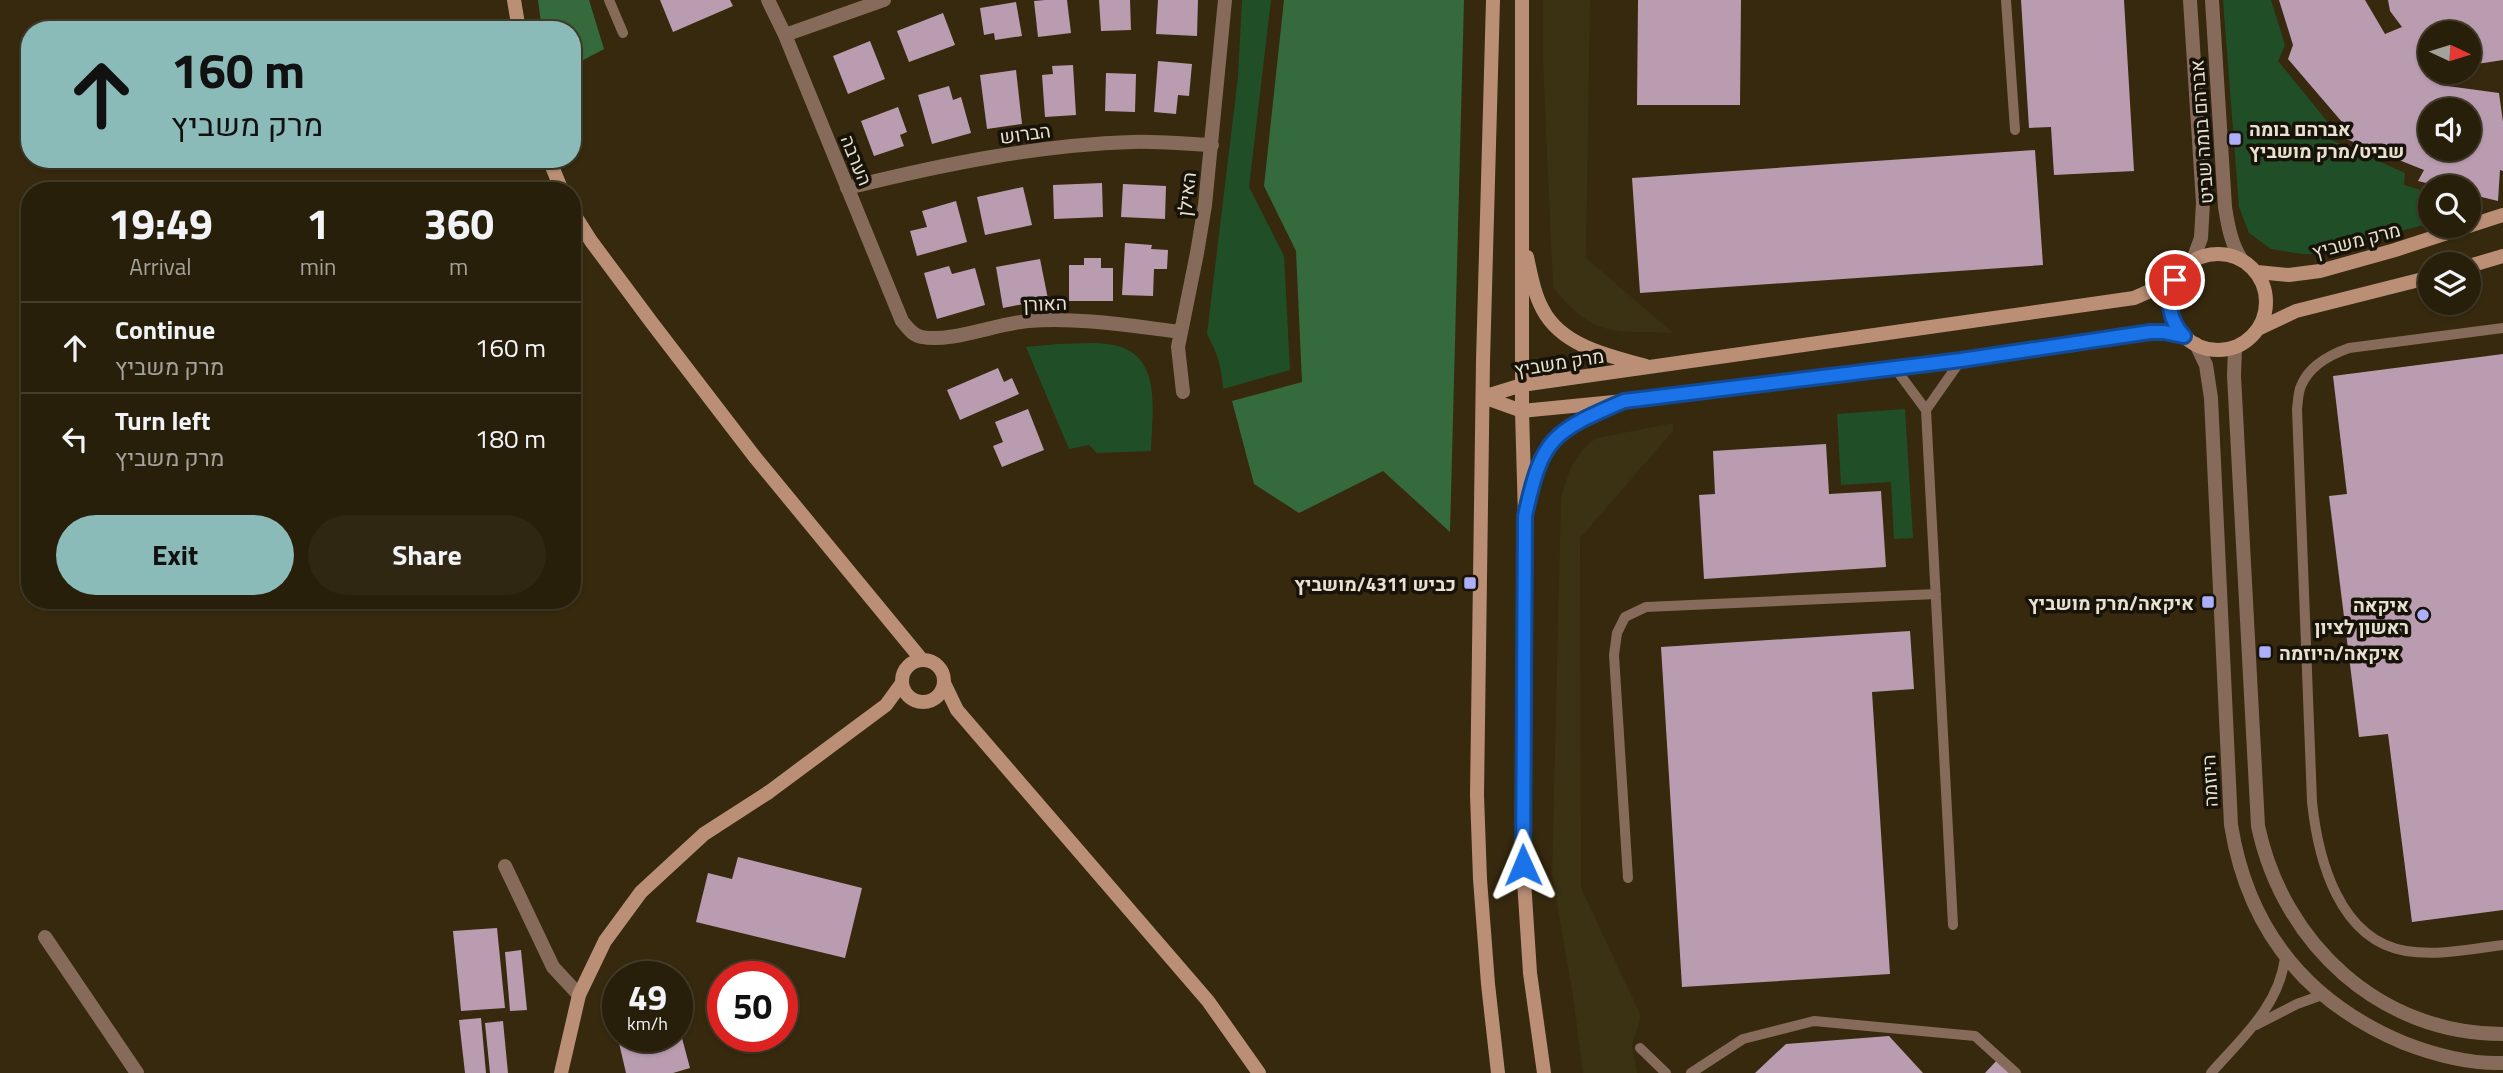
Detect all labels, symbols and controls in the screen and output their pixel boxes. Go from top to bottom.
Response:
north arrow [2418,21,2482,84]
map controls [2418,21,2481,315]
text: 160 m [171,32,305,107]
icon: ahead [56,49,147,140]
street label: אברהם בומה שביט [2181,59,2221,205]
button: sound [2418,98,2481,161]
text: מרק משביץ [171,100,323,148]
place label: אברהם בומה שביט/מרק מושביץ [2249,114,2404,165]
street label: הברוש [998,115,1052,151]
street label: הערבה [834,130,880,190]
marker: אברהם בומה שביט/מרק מושביץ [2227,131,2243,147]
street label: האילן [1169,170,1203,218]
button: search [2418,175,2481,238]
text: 19:49 [108,191,213,255]
text: 1 [306,191,330,255]
text: 360 [423,191,494,255]
street label: מרק משביץ [2309,214,2403,266]
text: Arrival [129,249,192,284]
text: min [300,249,336,284]
text: m [449,249,468,284]
pin [2145,250,2205,310]
button: layers [2418,252,2481,315]
icon: arrive [2156,261,2194,299]
street label: האורן [1023,288,1067,318]
text: Continue [115,310,215,349]
text: 160 m [475,328,546,367]
icon: ahead [56,329,94,367]
street label: מרק משביץ [1512,341,1606,383]
text: מרק משביץ [115,349,224,384]
text: Turn left [115,401,210,440]
text: 180 m [475,419,546,458]
icon: left [56,420,94,458]
text: מרק משביץ [115,440,224,475]
button: Exit [56,515,294,595]
button: Share [308,515,546,595]
place label: כביש 4311/מושביץ [1294,569,1456,598]
marker: כביש 4311/מושביץ [1462,575,1478,591]
place label: איקאה/מרק מושביץ [2028,588,2194,617]
place label: איקאה ראשון לציון [2314,590,2409,641]
marker: איקאה/מרק מושביץ [2200,594,2216,610]
marker: איקאה ראשון לציון [2415,607,2431,623]
place label: איקאה/היוזמה [2279,638,2400,667]
marker: איקאה/היוזמה [2257,644,2273,660]
street label: היוזמה [2193,754,2225,808]
position arrow [1486,828,1560,902]
speed limit sign: 50 [707,961,798,1052]
text: 49 [628,970,667,1024]
text: km/h [627,1010,668,1037]

